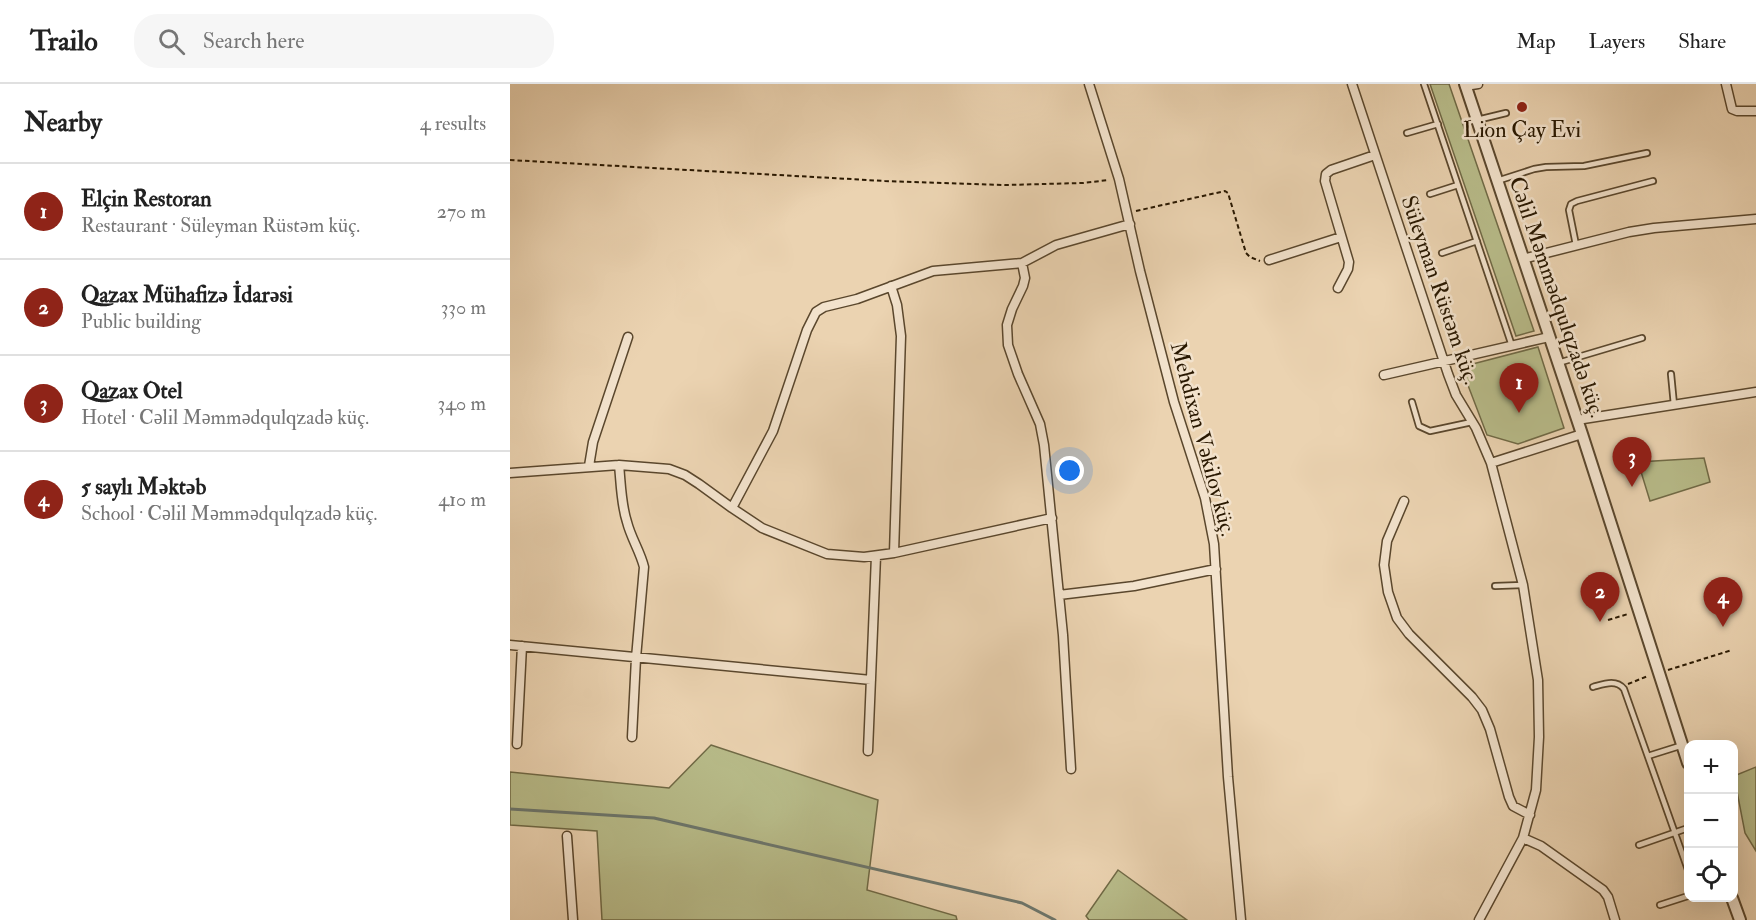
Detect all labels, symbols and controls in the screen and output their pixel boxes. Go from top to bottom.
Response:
search box [134,14,554,68]
text: Trailo [30,24,98,59]
icon: search [155,25,188,58]
text: Search here [203,27,304,55]
text: Map [1516,28,1556,55]
text: Layers [1589,28,1645,55]
text: Share [1678,28,1726,55]
marker: Lion Çay Evi [1515,100,1529,114]
text: Nearby [24,107,102,139]
text: 4 results [420,111,486,136]
place label: Lion Çay Evi [1463,116,1581,144]
street label: Cəlil Məmmədqulqzadə küç. [1503,173,1611,421]
text: Elçin Restoran [81,185,212,213]
street label: Süleyman Rüstəm küç. [1395,192,1485,388]
text: 1 [40,199,47,224]
text: 270 m [437,199,486,224]
text: Restaurant · Süleyman Rüstəm küç. [81,213,360,238]
text: Qazax Mühafizə İdarəsi [81,281,293,309]
text: 2 [38,295,49,320]
text: 330 m [441,295,486,320]
text: Public building [81,309,201,334]
street label: Mehdixan Vəkilov küç. [1164,339,1242,539]
pin: 1 [1500,364,1538,413]
text: Qazax Otel [81,377,183,405]
text: 3 [40,391,47,416]
text: 340 m [438,391,486,416]
text: Hotel · Cəlil Məmmədqulqzadə küç. [81,405,369,430]
pin: 3 [1612,438,1652,487]
your location [1055,456,1084,485]
text: 5 saylı Məktəb [81,473,206,501]
text: 4 [38,487,49,512]
text: 410 m [438,487,486,512]
text: School · Cəlil Məmmədqulqzadə küç. [81,501,377,526]
pin: 2 [1580,572,1620,622]
pin: 4 [1704,578,1742,627]
map controls [1684,740,1738,902]
button: + [1684,740,1738,794]
button: − [1684,794,1738,848]
button: locate [1684,848,1738,902]

